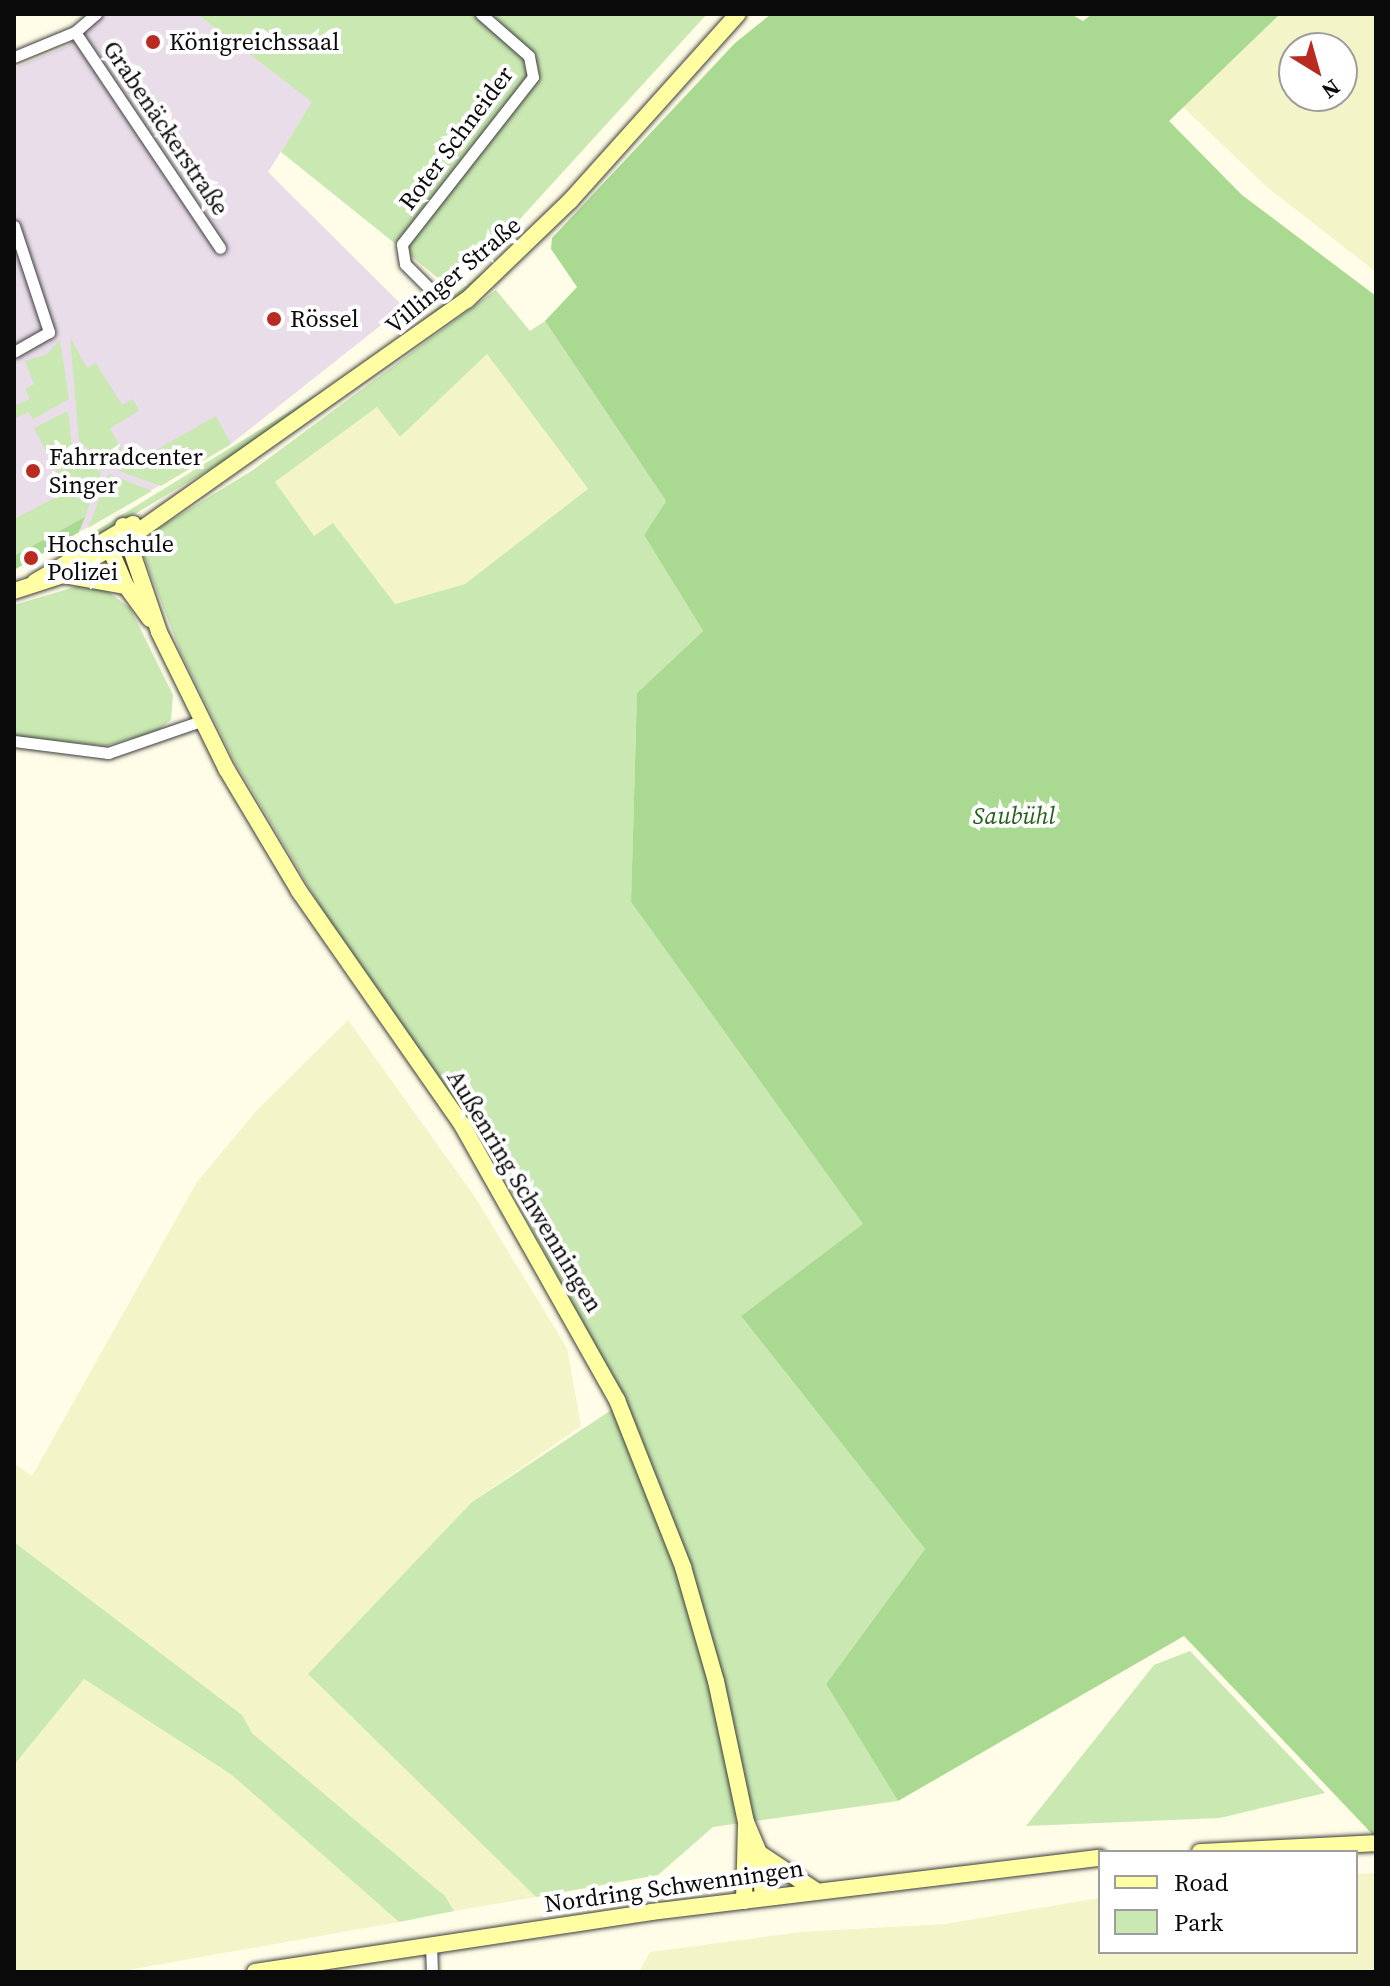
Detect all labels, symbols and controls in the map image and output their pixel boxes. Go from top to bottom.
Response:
place label: Königreichssaal [169,28,339,56]
north arrow [1278,32,1358,112]
marker: Königreichssaal [144,33,162,51]
street label: Grabenäckerstraße [97,35,235,221]
street label: Roter Schneider [393,61,519,215]
text: N [1316,73,1347,106]
street label: Villinger Straße [380,210,526,340]
place label: Rössel [290,305,359,333]
marker: Rössel [265,310,283,328]
place label: Fahrradcenter Singer [49,443,203,499]
marker: Fahrradcenter Singer [24,462,42,480]
place label: Hochschule Polizei [47,530,174,586]
marker: Hochschule Polizei [22,549,40,567]
park label: Saubühl [973,802,1055,830]
street label: Außenring Schwenningen [441,1065,609,1317]
legend [1098,1850,1358,1954]
street label: Nordring Schwenningen [543,1854,805,1918]
text: Road [1174,1866,1228,1899]
text: Park [1174,1906,1223,1939]

